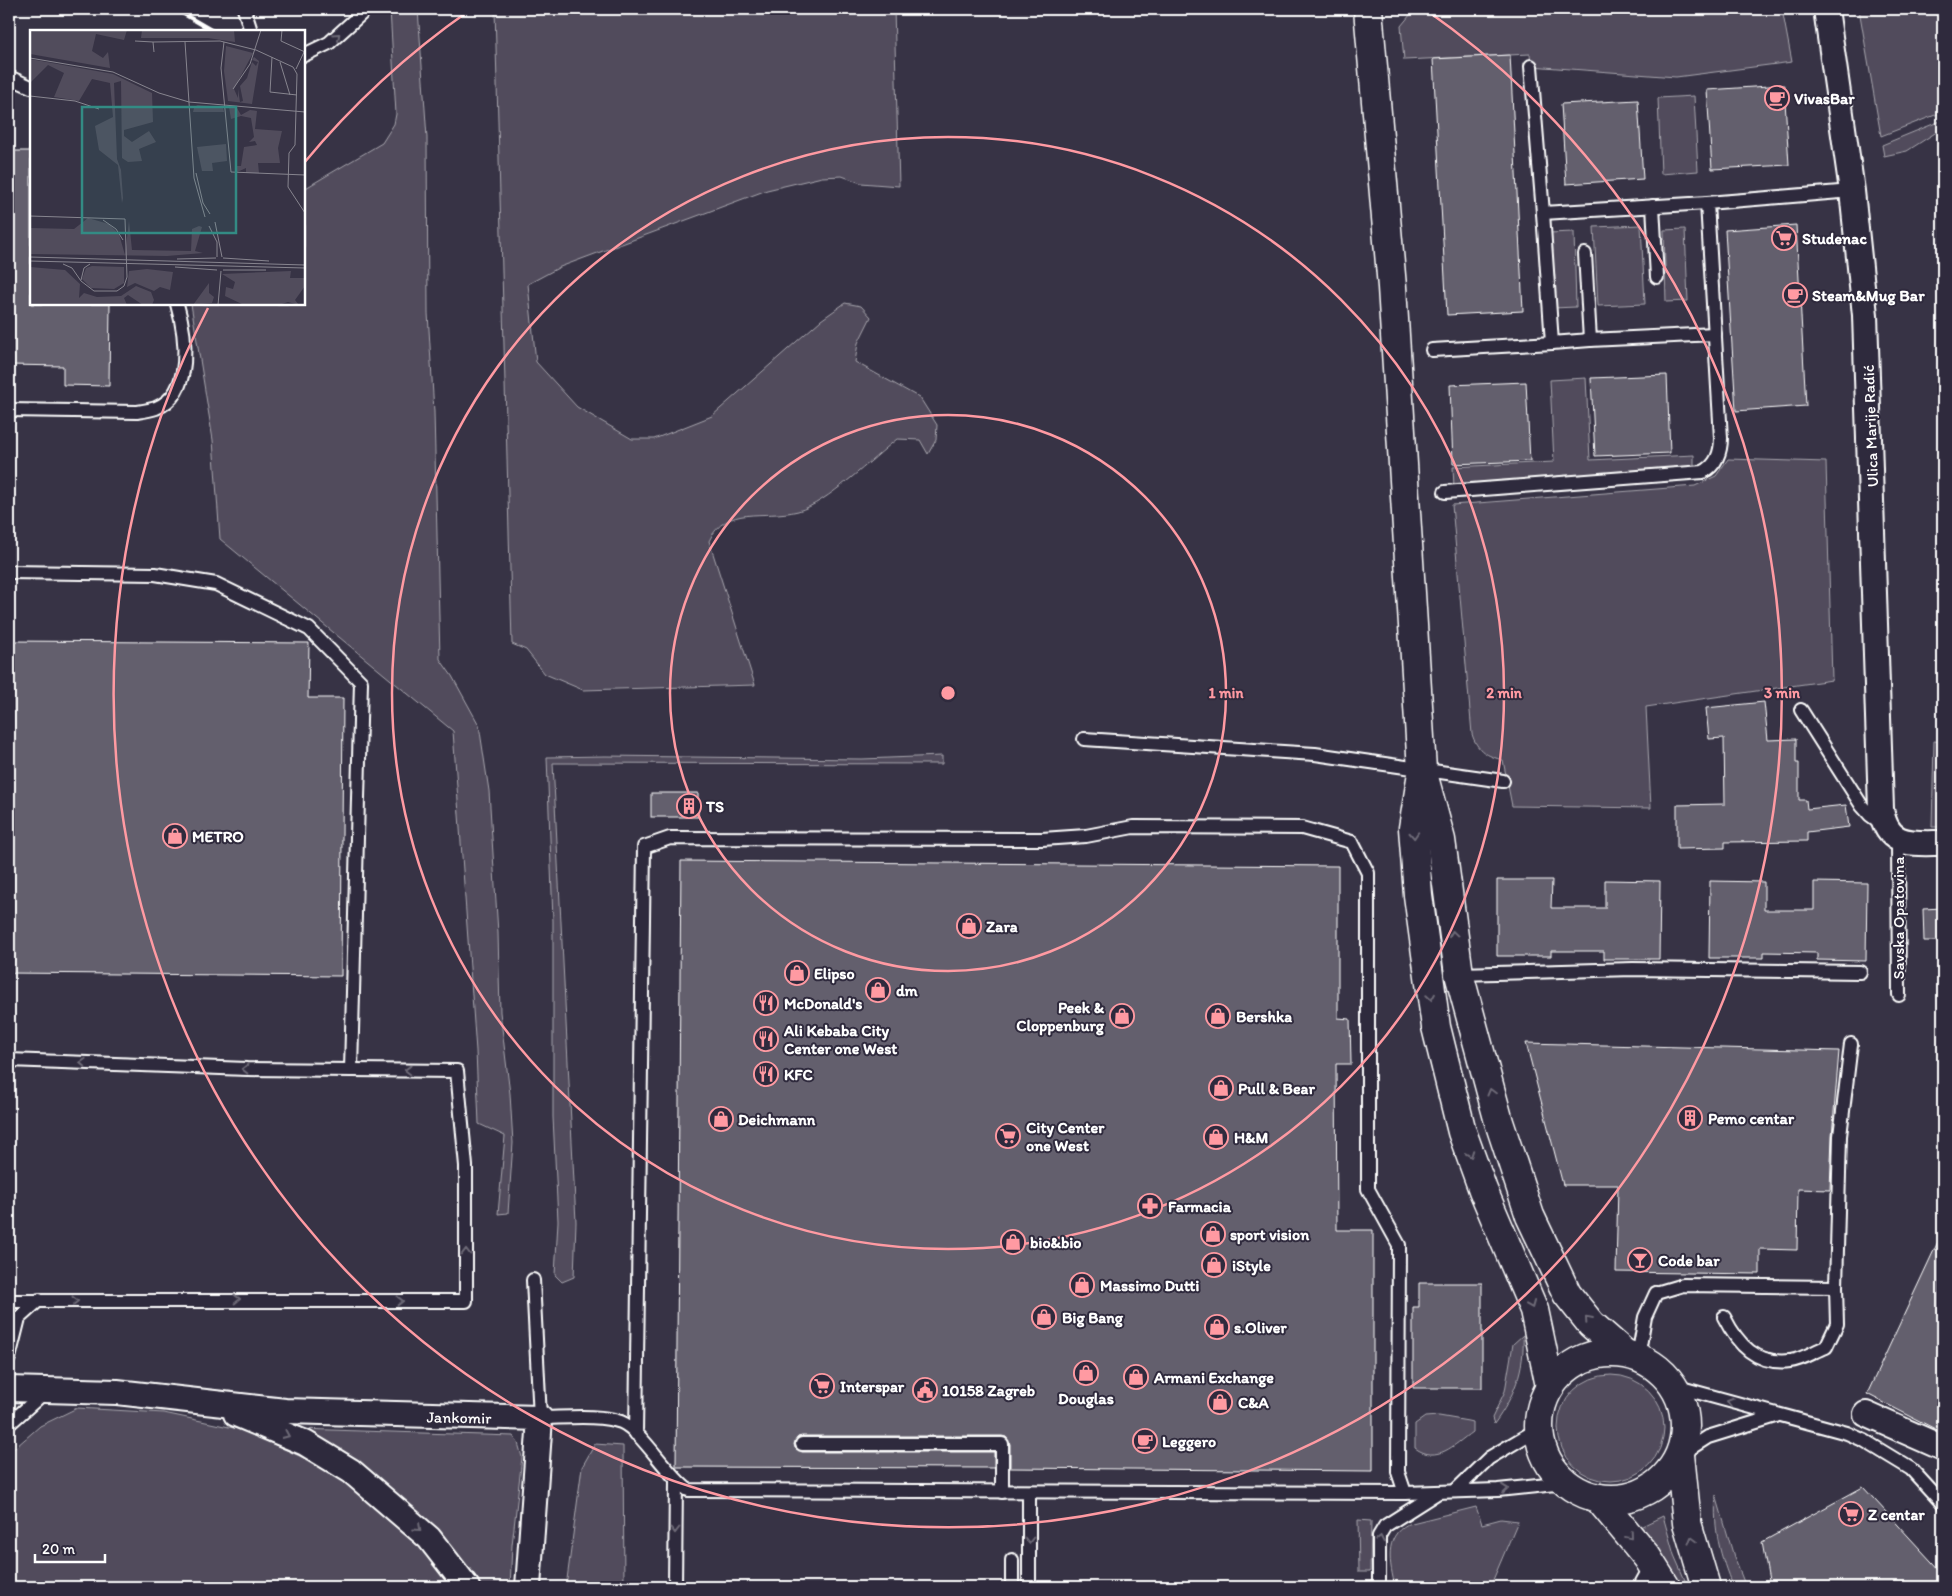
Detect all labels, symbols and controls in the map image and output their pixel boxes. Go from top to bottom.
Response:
inset map [30,30,305,305]
one-way arrow [331,33,340,42]
cafe icon: VivasBar [1764,85,1790,111]
place label: VivasBar [1794,89,1855,108]
supermarket icon: Studenac [1771,225,1797,251]
place label: Studenac [1802,229,1867,248]
cafe icon: Steam&Mug Bar [1782,282,1808,308]
place label: Steam&Mug Bar [1812,286,1925,306]
street label: Ulica Marije Radić [1859,364,1882,488]
centre of rings [939,684,957,702]
text: 1 min [1209,684,1244,702]
text: 2 min [1486,684,1523,702]
text: 3 min [1764,684,1801,702]
building icon: TS [676,793,702,819]
place label: TS [705,797,724,816]
shop icon: METRO [162,823,188,849]
place label: METRO [192,827,244,846]
one-way arrow [1408,832,1419,840]
street label: Savska Opatovina [1889,856,1908,979]
shop icon: Zara [956,913,982,939]
place label: Zara [986,917,1018,936]
one-way arrow [1449,929,1459,938]
shop icon: Elipso [784,960,810,986]
place label: Elipso [814,964,855,984]
shop icon: dm [865,977,891,1003]
place label: dm [896,981,918,1000]
restaurant icon: McDonald's [753,990,779,1016]
one-way arrow [1425,993,1436,1001]
place label: McDonald's [784,994,862,1013]
place label: Peek & Cloppenburg [1016,998,1105,1036]
shop icon: Peek & Cloppenburg [1109,1003,1135,1029]
shop icon: Bershka [1205,1003,1231,1029]
place label: Bershka [1236,1007,1292,1026]
place label: Ali Kebaba City Center one West [783,1021,897,1058]
restaurant icon: Ali Kebaba City Center one West [753,1026,779,1052]
one-way arrow [79,1057,87,1068]
restaurant icon: KFC [753,1061,779,1087]
one-way arrow [241,1063,249,1074]
one-way arrow [404,1065,412,1075]
place label: KFC [784,1065,814,1084]
shop icon: Pull & Bear [1208,1075,1234,1101]
place label: Pull & Bear [1238,1079,1315,1098]
one-way arrow [1486,1088,1496,1096]
building icon: Pemo centar [1677,1105,1703,1131]
shop icon: Deichmann [708,1106,734,1132]
place label: Pemo centar [1708,1109,1795,1128]
place label: Deichmann [738,1110,816,1129]
place label: City Center one West [1026,1118,1105,1155]
supermarket icon: City Center one West [995,1123,1021,1149]
shop icon: H&M [1203,1124,1229,1150]
place label: H&M [1234,1128,1268,1147]
one-way arrow [1464,1149,1474,1158]
pharmacy icon: Farmacia [1137,1193,1163,1219]
place label: Farmacia [1168,1197,1232,1216]
shop icon: sport vision [1200,1221,1226,1247]
place label: sport vision [1230,1225,1310,1245]
shop icon: bio&bio [1000,1229,1026,1255]
place label: bio&bio [1030,1233,1081,1252]
bar icon: Code bar [1627,1247,1653,1273]
one-way arrow [461,1248,471,1256]
place label: Code bar [1658,1251,1720,1270]
shop icon: iStyle [1201,1252,1227,1278]
place label: iStyle [1232,1256,1271,1276]
shop icon: Massimo Dutti [1069,1272,1095,1298]
place label: Massimo Dutti [1100,1276,1199,1295]
one-way arrow [234,1294,242,1304]
one-way arrow [72,1296,79,1306]
one-way arrow [396,1296,404,1306]
one-way arrow [1525,1300,1536,1309]
shop icon: Big Bang [1031,1304,1057,1330]
place label: Big Bang [1062,1308,1124,1328]
shop icon: s.Oliver [1204,1314,1230,1340]
one-way arrow [1585,1316,1594,1325]
place label: s.Oliver [1234,1318,1287,1337]
shop icon: Douglas [1073,1360,1099,1386]
shop icon: Armani Exchange [1123,1364,1149,1390]
place label: Armani Exchange [1153,1368,1274,1388]
supermarket icon: Interspar [809,1373,835,1399]
place label: Interspar [840,1377,905,1397]
public building icon: 10158 Zagreb [912,1377,938,1403]
place label: 10158 Zagreb [942,1381,1035,1401]
place label: Douglas [1058,1389,1114,1409]
shop icon: C&A [1207,1389,1233,1415]
place label: C&A [1238,1393,1270,1412]
one-way arrow [1727,1398,1735,1408]
street label: Jankomir [426,1407,492,1428]
cafe icon: Leggero [1132,1428,1158,1454]
one-way arrow [281,1429,290,1440]
place label: Leggero [1162,1432,1216,1452]
one-way arrow [1501,1484,1509,1495]
supermarket icon: Z centar [1838,1501,1864,1527]
place label: Z centar [1868,1505,1925,1524]
one-way arrow [413,1522,422,1531]
one-way arrow [670,1526,680,1534]
one-way arrow [1624,1530,1633,1539]
scale bar [35,1531,105,1563]
one-way arrow [1375,1535,1385,1543]
one-way arrow [1024,1536,1034,1544]
one-way arrow [1688,1537,1698,1545]
text: 20 m [42,1540,76,1558]

